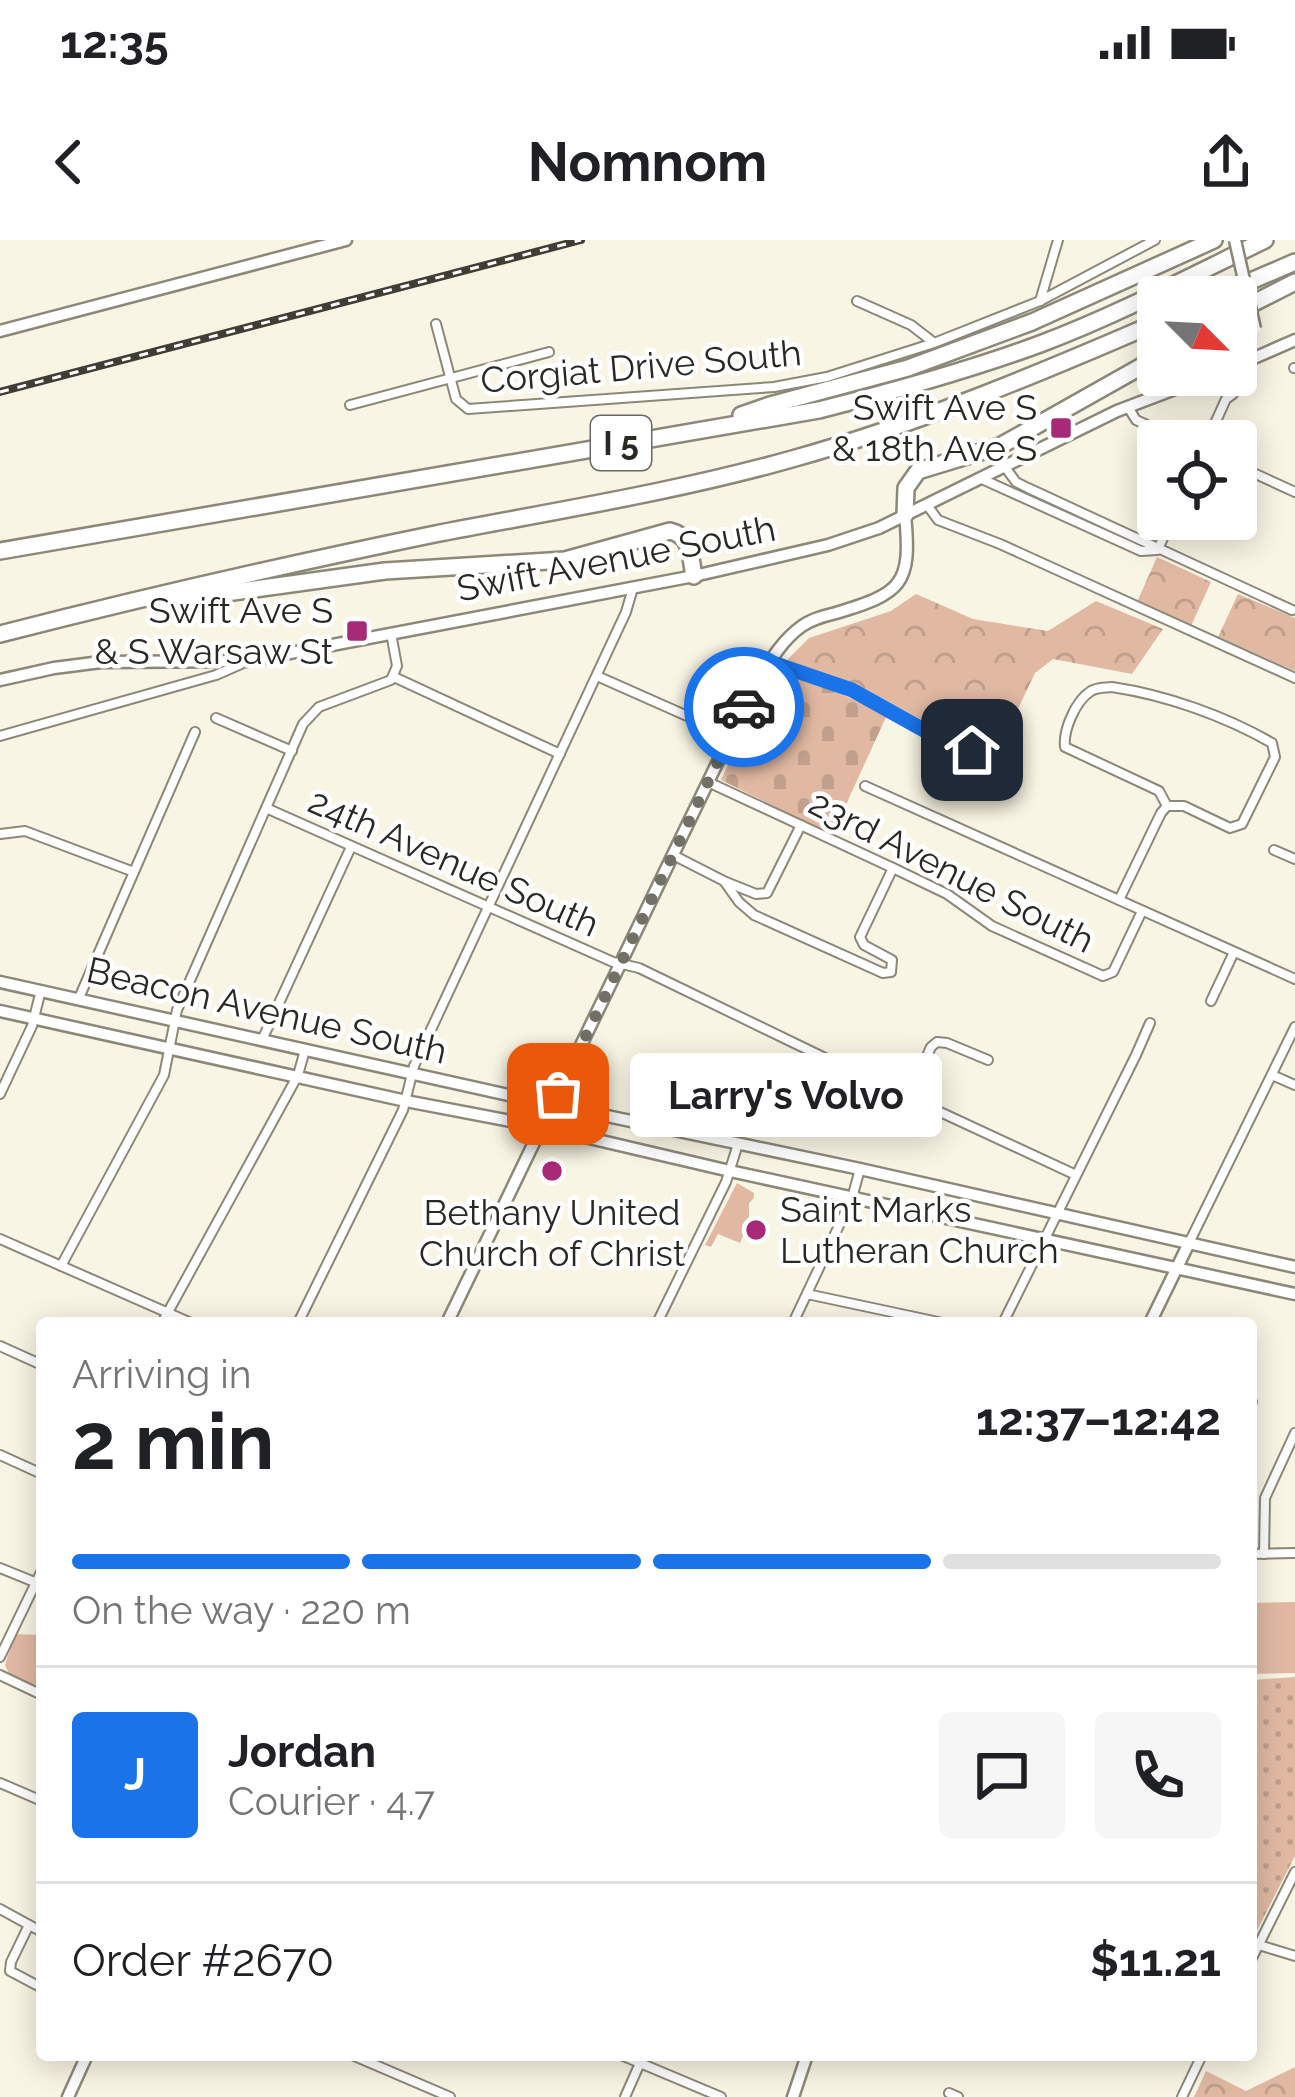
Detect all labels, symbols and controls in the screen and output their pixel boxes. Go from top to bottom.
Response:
text: 12:35 [60,16,169,69]
icon: back [36,129,102,195]
icon: share [1193,129,1259,195]
text: Nomnom [528,130,767,194]
north arrow [1137,276,1257,396]
map controls [1137,276,1257,540]
street label: Corgiat Drive South [479,331,803,401]
place label: Swift Ave S & 18th Ave S [832,386,1037,469]
marker: Swift Ave S & 18th Ave S [1048,415,1074,441]
road number: I 5 [591,416,651,470]
button: locate [1137,420,1257,540]
street label: Swift Avenue South [453,507,779,609]
place label: Swift Ave S & S Warsaw St [95,589,333,672]
marker: Swift Ave S & S Warsaw St [344,618,370,644]
courier [684,647,804,767]
icon: car [711,674,777,740]
pin [921,699,1023,801]
icon: home [939,717,1005,783]
street label: 24th Avenue South [303,779,605,945]
street label: 23rd Avenue South [803,781,1101,961]
street label: Beacon Avenue South [83,948,451,1072]
pin [507,1043,609,1145]
callout: Larry's Volvo [630,1052,942,1136]
icon: bag [525,1061,591,1127]
text: Larry's Volvo [668,1072,904,1118]
marker: Bethany United Church of Christ [539,1158,565,1184]
place label: Saint Marks Lutheran Church [780,1188,1059,1271]
place label: Bethany United Church of Christ [419,1191,685,1274]
marker: Saint Marks Lutheran Church [743,1217,769,1243]
text: Arriving in [72,1351,252,1397]
text: 12:37–12:42 [976,1393,1221,1446]
text: 2 min [72,1396,274,1487]
text: On the way · 220 m [72,1587,411,1633]
button: chat [939,1712,1065,1838]
button: phone [1095,1712,1221,1838]
text: Jordan [228,1725,376,1778]
text: J [124,1748,146,1801]
text: Courier · 4.7 [228,1778,435,1824]
text: Order #2670 [72,1934,334,1987]
text: $11.21 [1090,1934,1221,1987]

